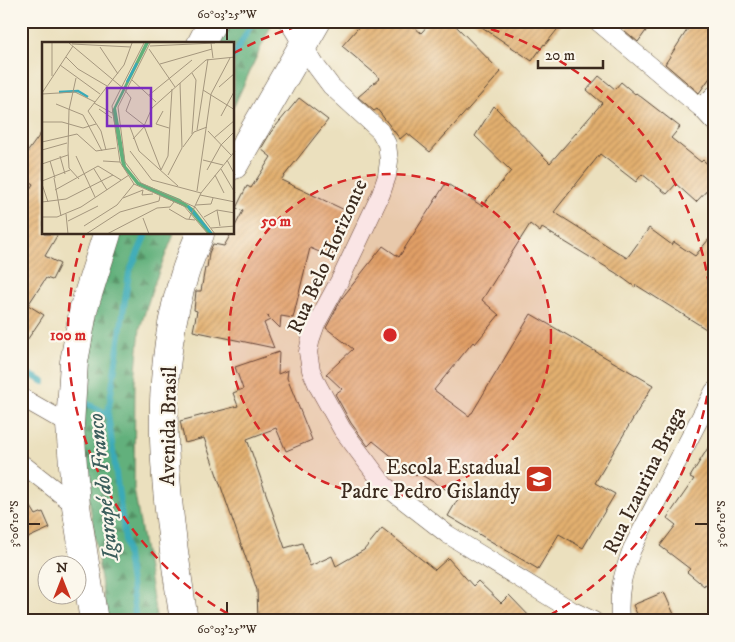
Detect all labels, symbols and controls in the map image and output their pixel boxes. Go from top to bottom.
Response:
text: 60°03'25"W [197,7,258,22]
scale bar [538,38,602,70]
inset map [42,42,235,235]
text: 20 m [545,46,575,65]
street label: Rua Belo Horizonte [282,175,374,338]
text: 50 m [260,212,292,231]
text: 100 m [50,326,87,345]
centre of rings [381,326,399,344]
street label: Avenida Brasil [155,365,183,486]
street label: Rua Izaurina Braga [598,402,692,559]
water label: Igarapé do Franco [82,412,125,564]
place label: Escola Estadual Padre Pedro Gislandy [340,455,521,505]
school or university icon: Escola Estadual Padre Pedro Gislandy [524,464,554,494]
text: 3°06'10"S [7,500,22,548]
text: 3°06'10"S [714,500,729,548]
north arrow [38,554,88,604]
text: N [56,559,68,577]
text: 60°03'25"W [197,622,258,637]

